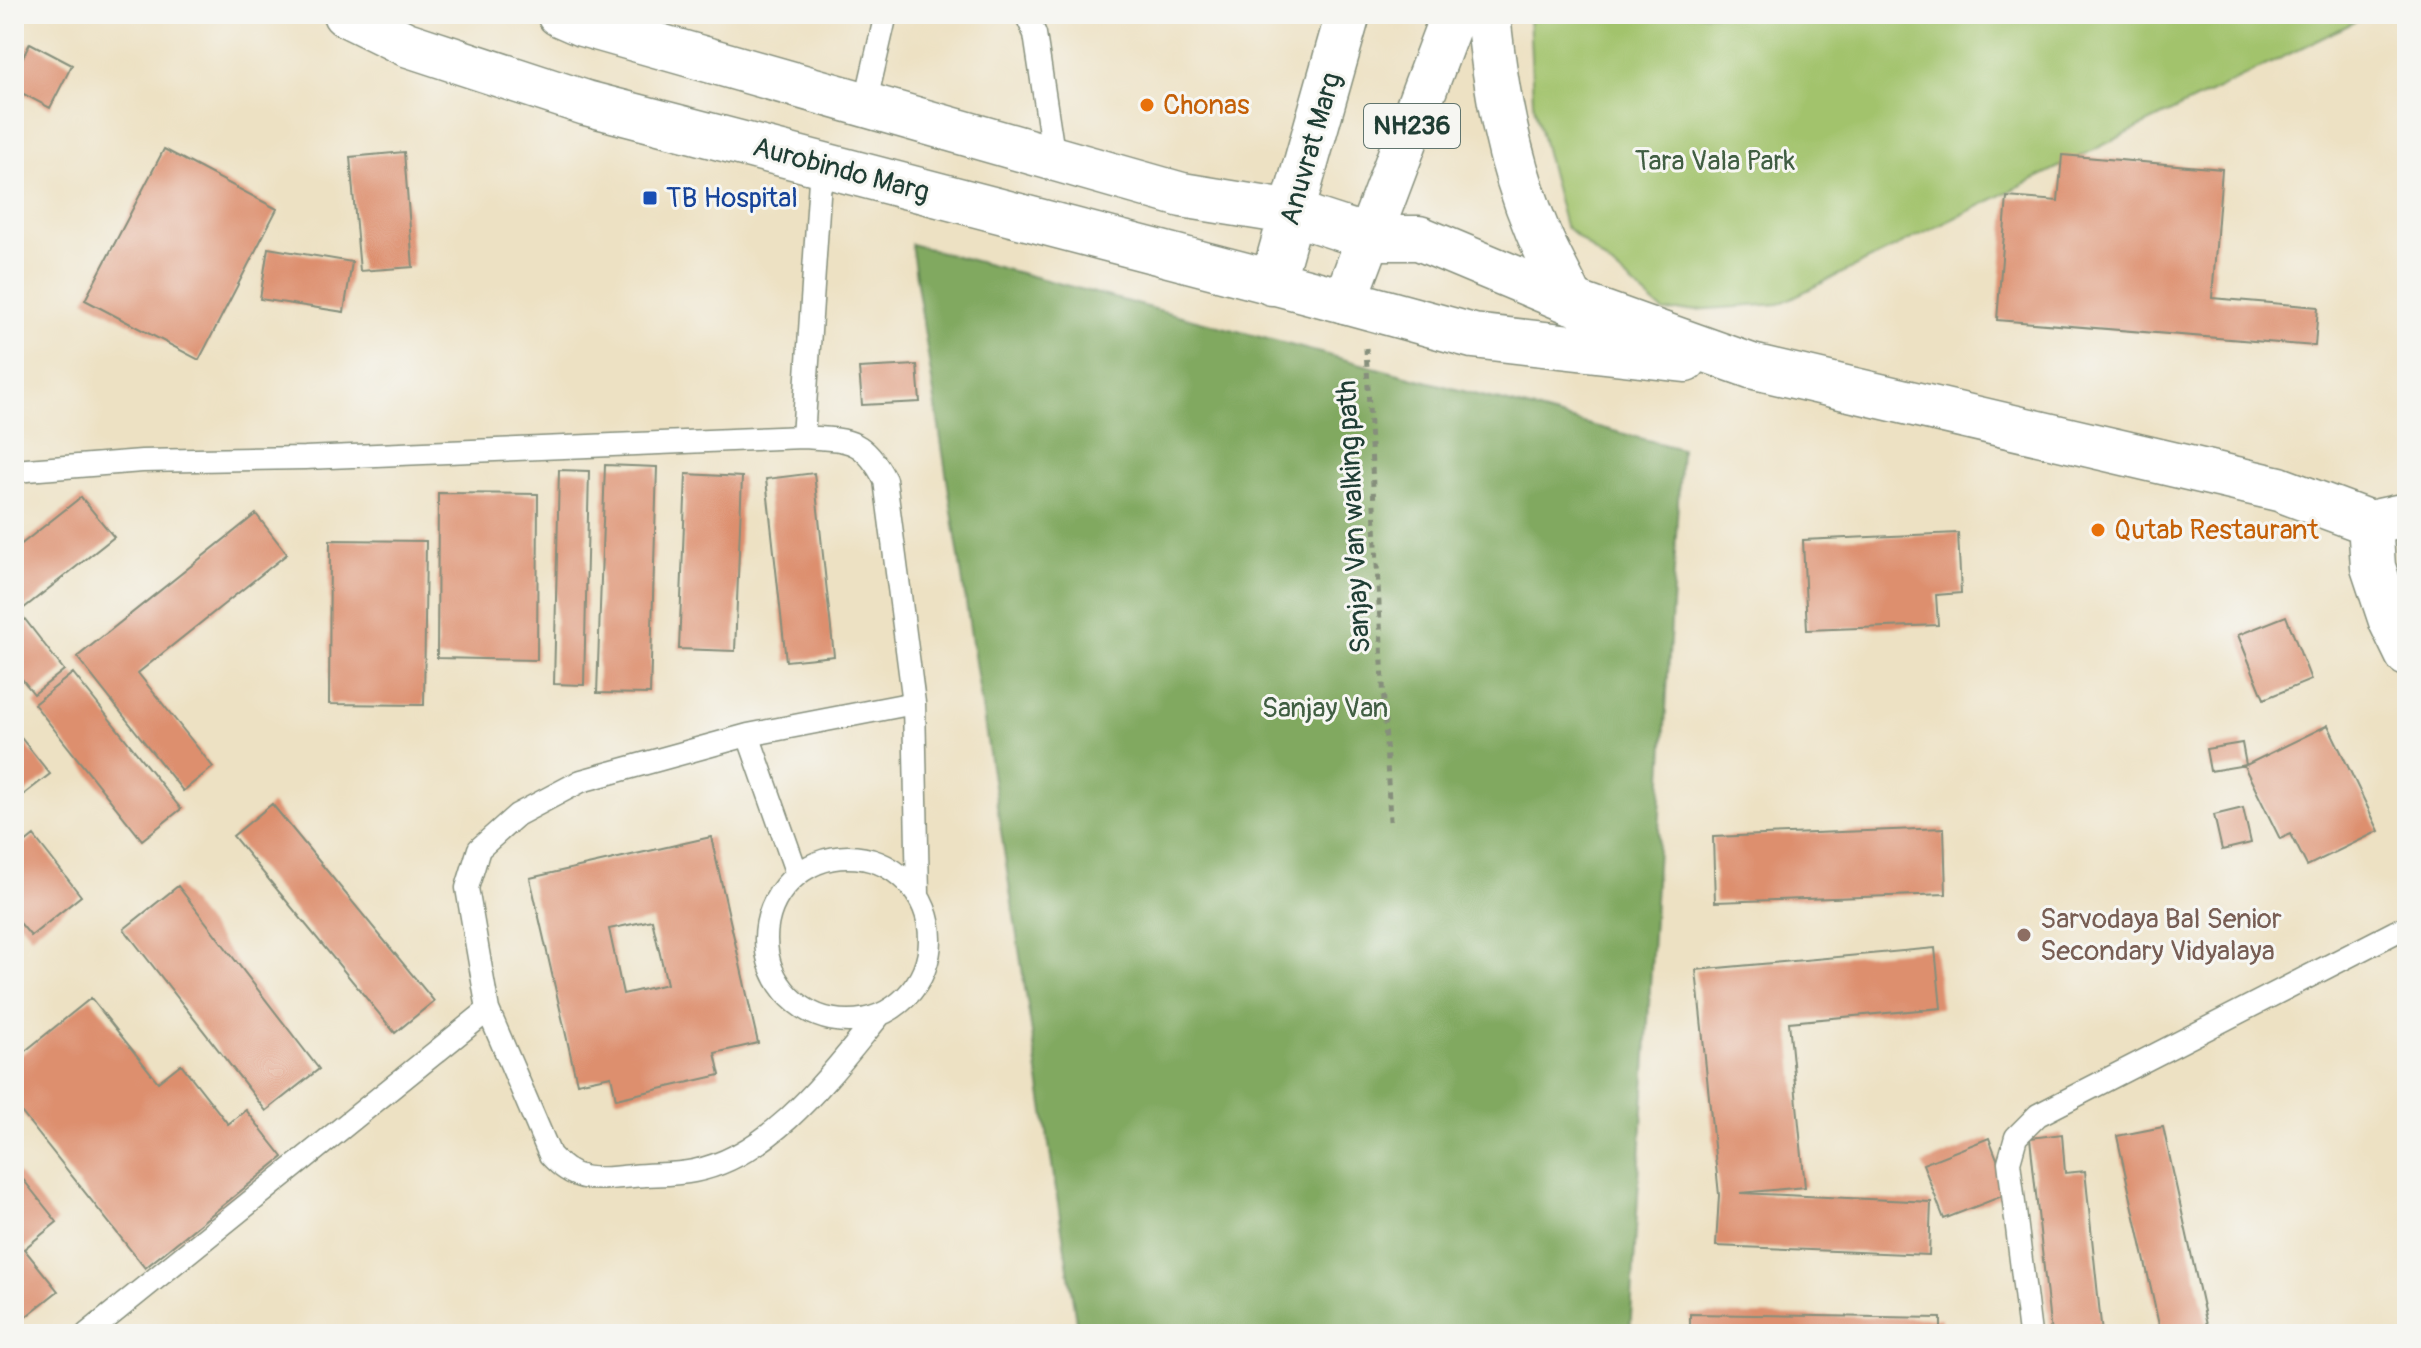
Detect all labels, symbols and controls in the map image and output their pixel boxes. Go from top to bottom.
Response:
street label: Anuvrat Marg [1272,68,1350,230]
place label: Chonas [1163,88,1250,123]
marker: Chonas [1138,96,1156,114]
road number: NH236 [1364,104,1460,148]
street label: Aurobindo Marg [749,130,933,210]
park label: Tara Vala Park [1635,144,1796,179]
place label: TB Hospital [666,181,798,216]
marker: TB Hospital [641,189,659,207]
street label: Sanjay Van walking path [1329,380,1379,654]
place label: Qutab Restaurant [2114,513,2319,548]
marker: Qutab Restaurant [2089,521,2107,539]
park label: Sanjay Van [1262,691,1388,726]
place label: Sarvodaya Bal Senior Secondary Vidyalaya [2040,902,2282,969]
marker: Sarvodaya Bal Senior Secondary Vidyalaya [2015,926,2033,944]

